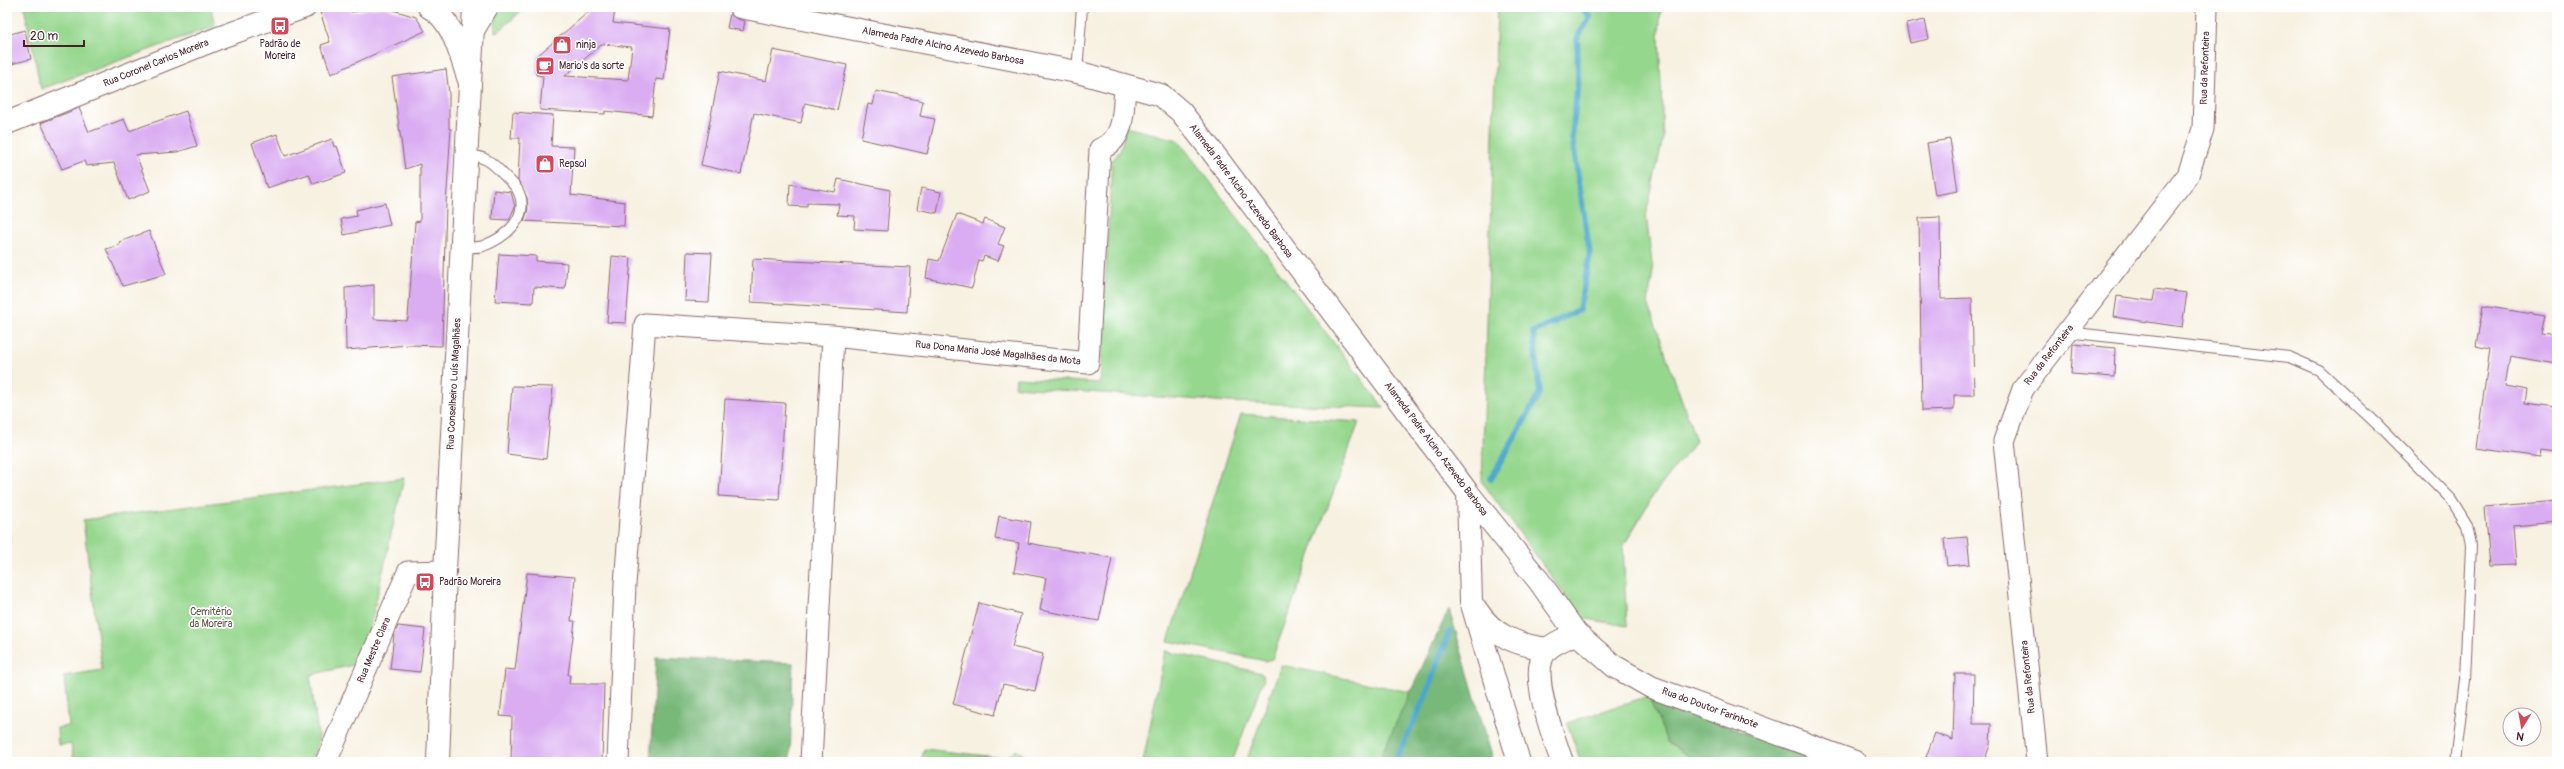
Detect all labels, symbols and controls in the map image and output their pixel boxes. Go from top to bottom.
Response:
bus stop icon: Padrão de Moreira [269,15,291,37]
scale bar [24,22,84,48]
street label: Alameda Padre Alcino Azevedo Barbosa [861,24,1025,68]
text: 20 m [30,29,59,44]
street label: Rua da Refonteira [2198,31,2212,105]
shop icon: ninja [551,34,573,56]
street label: Rua Coronel Carlos Moreira [102,36,211,90]
place label: Padrão de Moreira [260,38,301,62]
place label: ninja [576,39,596,51]
cafe icon: Mario's da sorte [534,55,556,77]
place label: Mario's da sorte [559,60,624,72]
street label: Alameda Padre Alcino Azevedo Barbosa [1187,122,1296,261]
shop icon: Repsol [534,153,556,175]
place label: Repsol [559,158,587,170]
street label: Rua Conselheiro Luís Magalhães [445,317,463,450]
street label: Rua da Refonteira [2022,322,2077,388]
street label: Rua Dona Maria José Magalhães da Mota [915,338,1082,368]
street label: Alameda Padre Alcino Azevedo Barbosa [1382,380,1491,519]
bus stop icon: Padrão Moreira [414,571,436,593]
place label: Padrão Moreira [439,576,501,588]
park label: Cemitério da Moreira [190,606,233,630]
street label: Rua Mestre Clara [355,615,393,685]
street label: Rua da Refonteira [2018,640,2038,714]
street label: Rua do Doutor Farinhote [1660,685,1760,731]
north arrow [2502,707,2542,747]
text: N [2515,729,2525,743]

